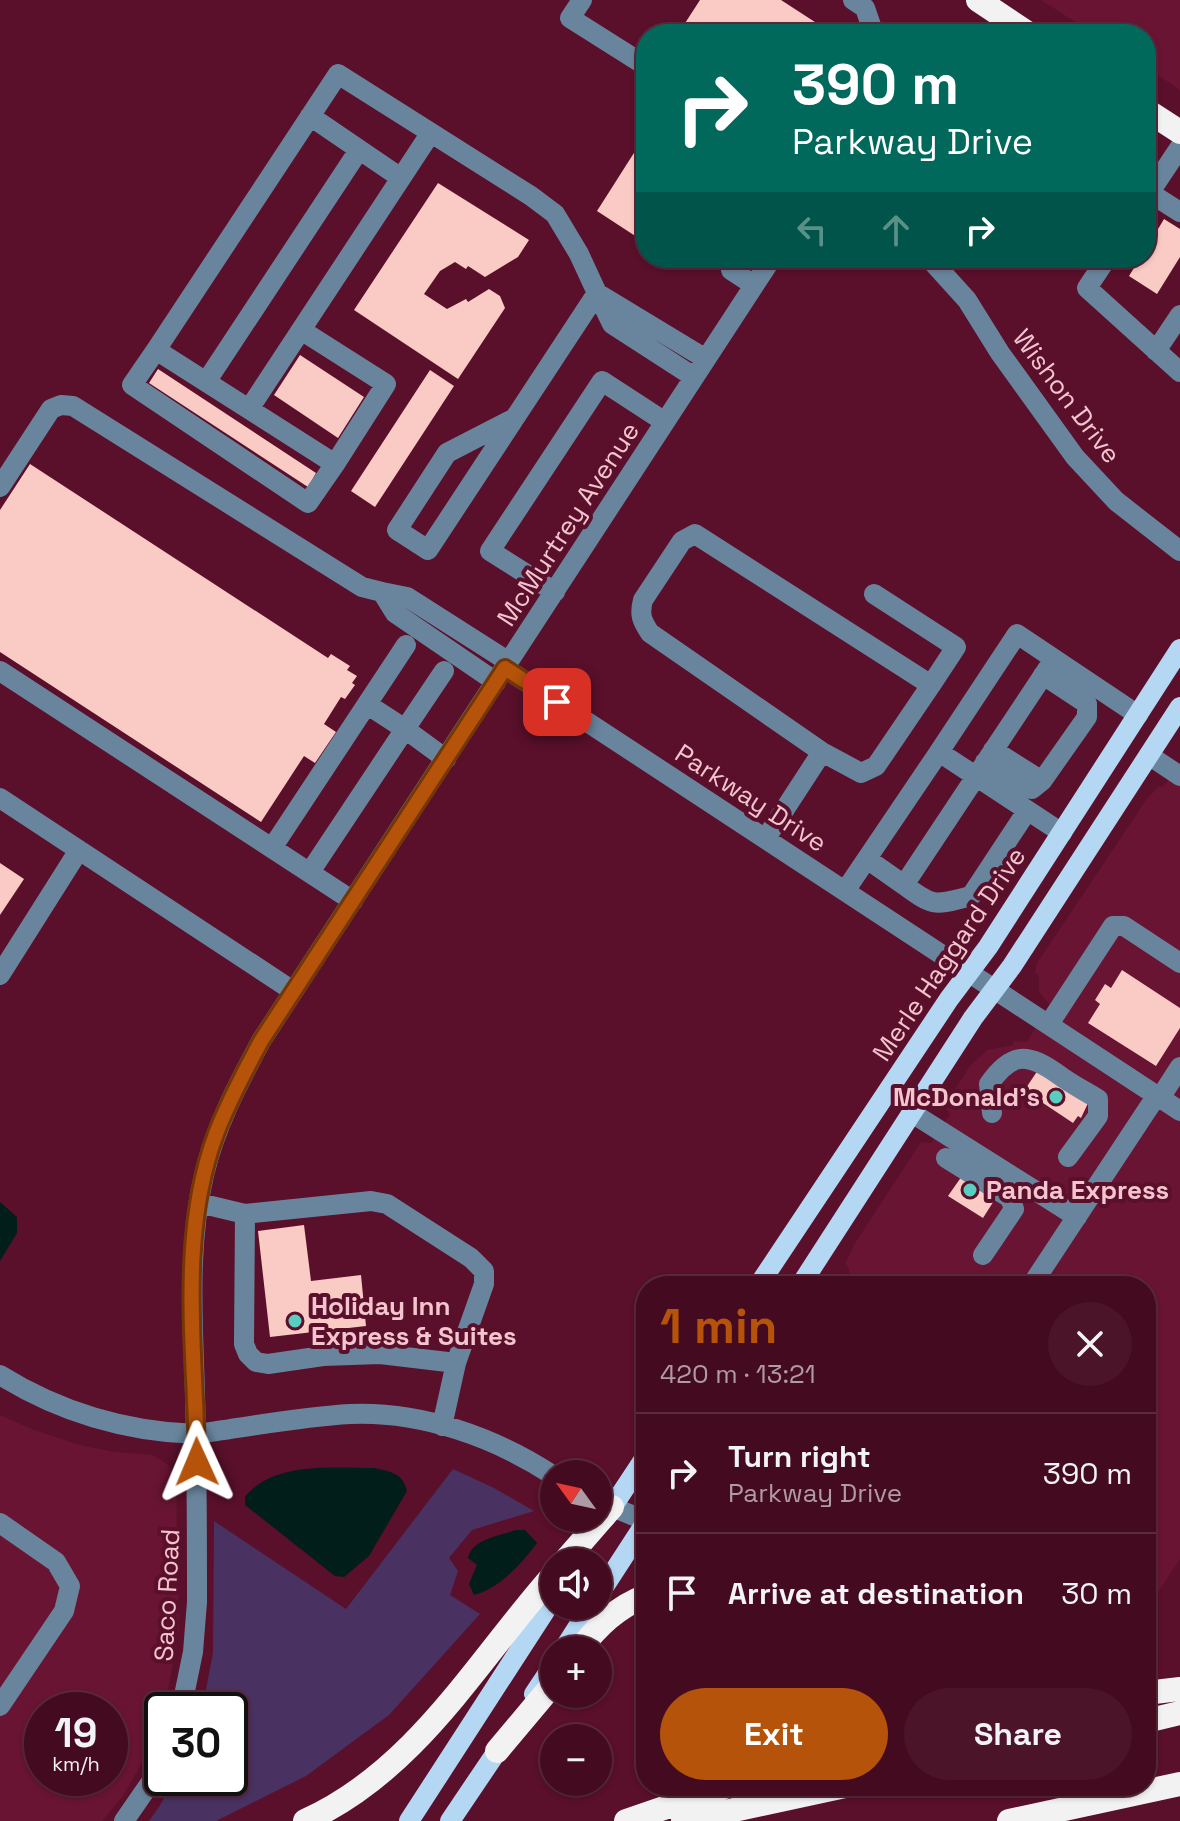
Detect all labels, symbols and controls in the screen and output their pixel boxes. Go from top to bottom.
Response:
text: 390 m [792,49,959,120]
icon: right [660,56,764,160]
text: Parkway Drive [792,119,1033,165]
icon: left [790,208,834,252]
icon: ahead [874,208,918,252]
icon: right [958,208,1002,252]
street label: Wishon Drive [1005,322,1129,470]
street label: McMurtrey Avenue [489,415,647,633]
pin [523,668,591,736]
icon: arrive [535,680,579,724]
street label: Parkway Drive [669,736,833,860]
street label: Merle Haggard Drive [865,840,1033,1068]
place label: McDonald's [893,1080,1040,1114]
marker: McDonald's [1047,1088,1065,1106]
place label: Panda Express [986,1173,1169,1207]
marker: Panda Express [961,1181,979,1199]
place label: Holiday Inn Express & Suites [311,1289,517,1353]
text: 1 min [660,1296,777,1357]
button: close [1048,1302,1132,1386]
marker: Holiday Inn Express & Suites [286,1312,304,1330]
text: 420 m · 13:21 [660,1357,816,1391]
position arrow [155,1420,239,1504]
text: Turn right [728,1437,871,1476]
icon: right [660,1451,704,1495]
text: 390 m [1043,1454,1132,1493]
north arrow [540,1460,612,1532]
map controls [540,1460,612,1796]
text: Parkway Drive [728,1476,902,1510]
street label: Saco Road [147,1528,187,1662]
button: sound [540,1548,612,1620]
icon: arrive [660,1571,704,1615]
text: Arrive at destination [728,1574,1024,1613]
text: 30 m [1061,1574,1132,1613]
button: + [540,1636,612,1708]
button: Exit [660,1688,888,1780]
button: Share [904,1688,1132,1780]
speed limit sign: 30 [144,1692,248,1796]
text: 19 [55,1708,97,1759]
button: − [540,1724,612,1796]
text: km/h [52,1751,100,1777]

